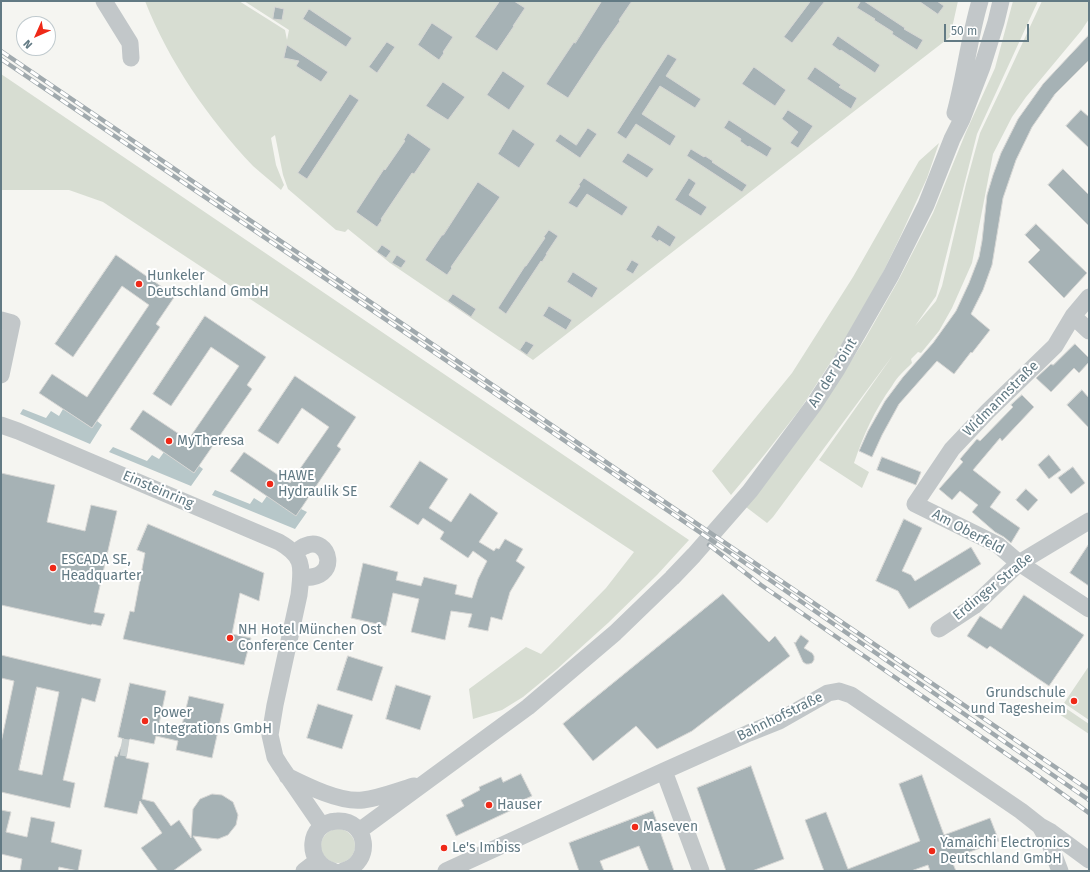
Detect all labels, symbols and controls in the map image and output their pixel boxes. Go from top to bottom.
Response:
north arrow [16,16,56,56]
scale bar [946,16,1031,42]
text: 50 m [951,24,977,38]
text: N [21,37,35,51]
place label: Hunkeler Deutschland GmbH [147,268,269,300]
marker: Hunkeler Deutschland GmbH [134,279,144,289]
street label: An der Point [805,335,861,411]
street label: Widmannstraße [960,358,1042,440]
place label: MyTheresa [177,433,244,449]
marker: MyTheresa [164,436,174,446]
street label: Einsteinring [120,467,196,513]
place label: HAWE Hydraulik SE [278,468,357,500]
marker: HAWE Hydraulik SE [265,479,275,489]
street label: Am Oberfeld [929,506,1007,558]
street label: Erdinger Straße [950,550,1036,624]
place label: ESCADA SE, Headquarter [61,552,141,584]
marker: ESCADA SE, Headquarter [48,563,58,573]
place label: NH Hotel München Ost Conference Center [238,622,382,654]
marker: NH Hotel München Ost Conference Center [225,633,235,643]
place label: Grundschule und Tagesheim [971,685,1066,718]
street label: Bahnhofstraße [734,689,826,745]
marker: Grundschule und Tagesheim [1069,696,1079,706]
place label: Power Integrations GmbH [153,705,272,738]
marker: Power Integrations GmbH [140,716,150,726]
place label: Hauser [497,797,542,813]
marker: Hauser [484,800,494,810]
place label: Maseven [643,819,698,835]
marker: Maseven [630,822,640,832]
place label: Yamaichi Electronics Deutschland GmbH [940,835,1070,868]
place label: Le's Imbiss [452,840,521,856]
marker: Le's Imbiss [439,843,449,853]
marker: Yamaichi Electronics Deutschland GmbH [927,846,937,856]

